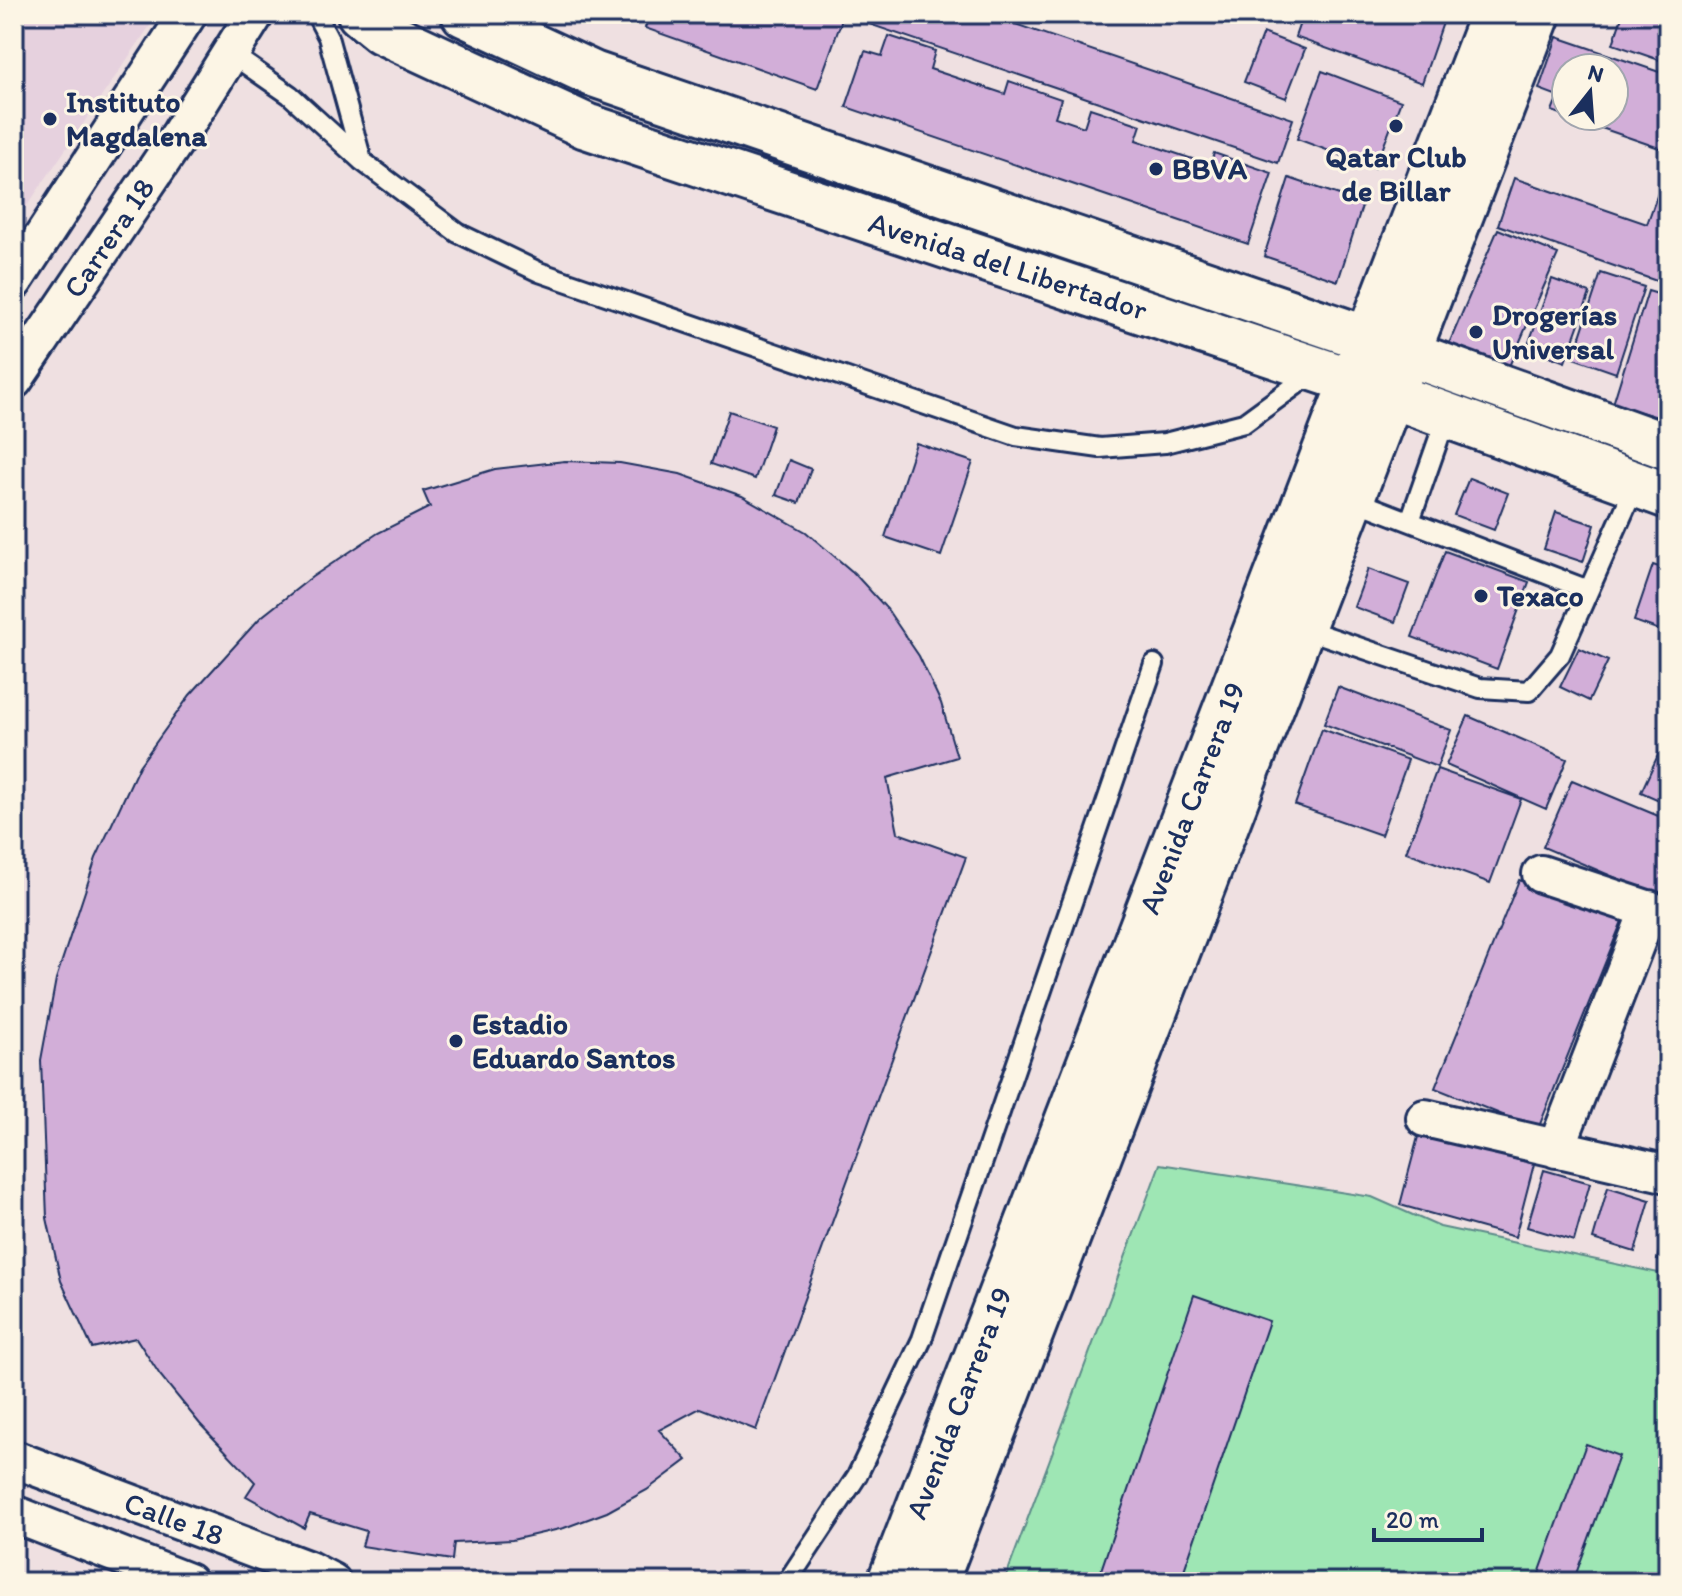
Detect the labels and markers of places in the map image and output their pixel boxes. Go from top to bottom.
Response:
place label: Instituto Magdalena [66,83,207,154]
marker: Instituto Magdalena [41,110,59,128]
marker: Qatar Club de Billar [1387,117,1405,135]
place label: Qatar Club de Billar [1325,138,1467,209]
place label: BBVA [1172,150,1248,187]
marker: BBVA [1147,160,1165,178]
place label: Drogerías Universal [1492,296,1617,367]
marker: Drogerías Universal [1467,323,1485,341]
place label: Texaco [1496,577,1584,614]
marker: Texaco [1472,587,1490,605]
place label: Estadio Eduardo Santos [472,1005,676,1076]
marker: Estadio Eduardo Santos [447,1032,465,1050]

